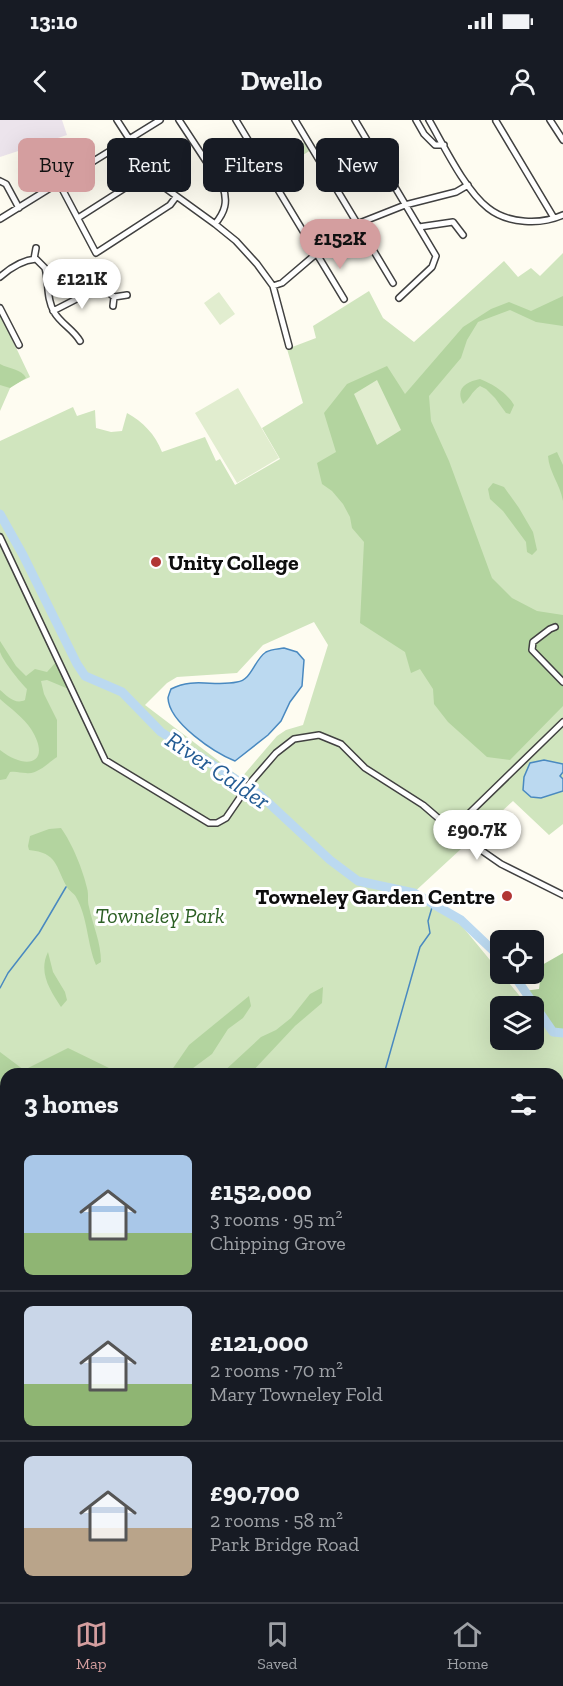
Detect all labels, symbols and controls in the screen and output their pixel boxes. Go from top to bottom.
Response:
text: 13:10 [30,8,78,35]
icon: back [24,65,57,98]
text: Dwello [241,65,322,97]
icon: person [506,65,539,98]
chip: Buy [18,138,95,192]
chip: Rent [107,138,191,192]
chip: Filters [203,138,304,192]
chip: New [316,138,399,192]
pin: £152K [298,219,382,270]
text: £152K [314,226,366,250]
pin: £121K [40,259,124,310]
text: £121K [57,266,107,290]
place label: Unity College [168,549,299,576]
marker: Unity College [149,555,163,569]
water label: River Calder [160,725,276,816]
pin: £90.7K [428,810,526,861]
text: £90.7K [447,817,507,841]
place label: Towneley Garden Centre [255,883,495,910]
marker: Towneley Garden Centre [500,889,514,903]
park label: Towneley Park [95,902,225,929]
map controls [490,930,544,1050]
button: locate [490,930,544,984]
button: layers [490,996,544,1050]
text: 3 homes [24,1088,119,1120]
icon: filters [507,1088,540,1121]
text: £152,000 [210,1175,312,1207]
icon: home [72,1179,144,1251]
text: 3 rooms · 95 m² [210,1207,342,1231]
text: Chipping Grove [210,1231,346,1255]
text: £121,000 [210,1326,309,1358]
icon: home [72,1330,144,1402]
text: 2 rooms · 70 m² [210,1358,343,1382]
text: Mary Towneley Fold [210,1382,383,1406]
text: £90,700 [210,1476,300,1508]
icon: home [72,1480,144,1552]
text: 2 rooms · 58 m² [210,1508,343,1532]
text: Park Bridge Road [210,1532,359,1556]
tab: Map [75,1618,108,1673]
tab: Saved [257,1618,297,1673]
tab: Home [447,1618,488,1673]

